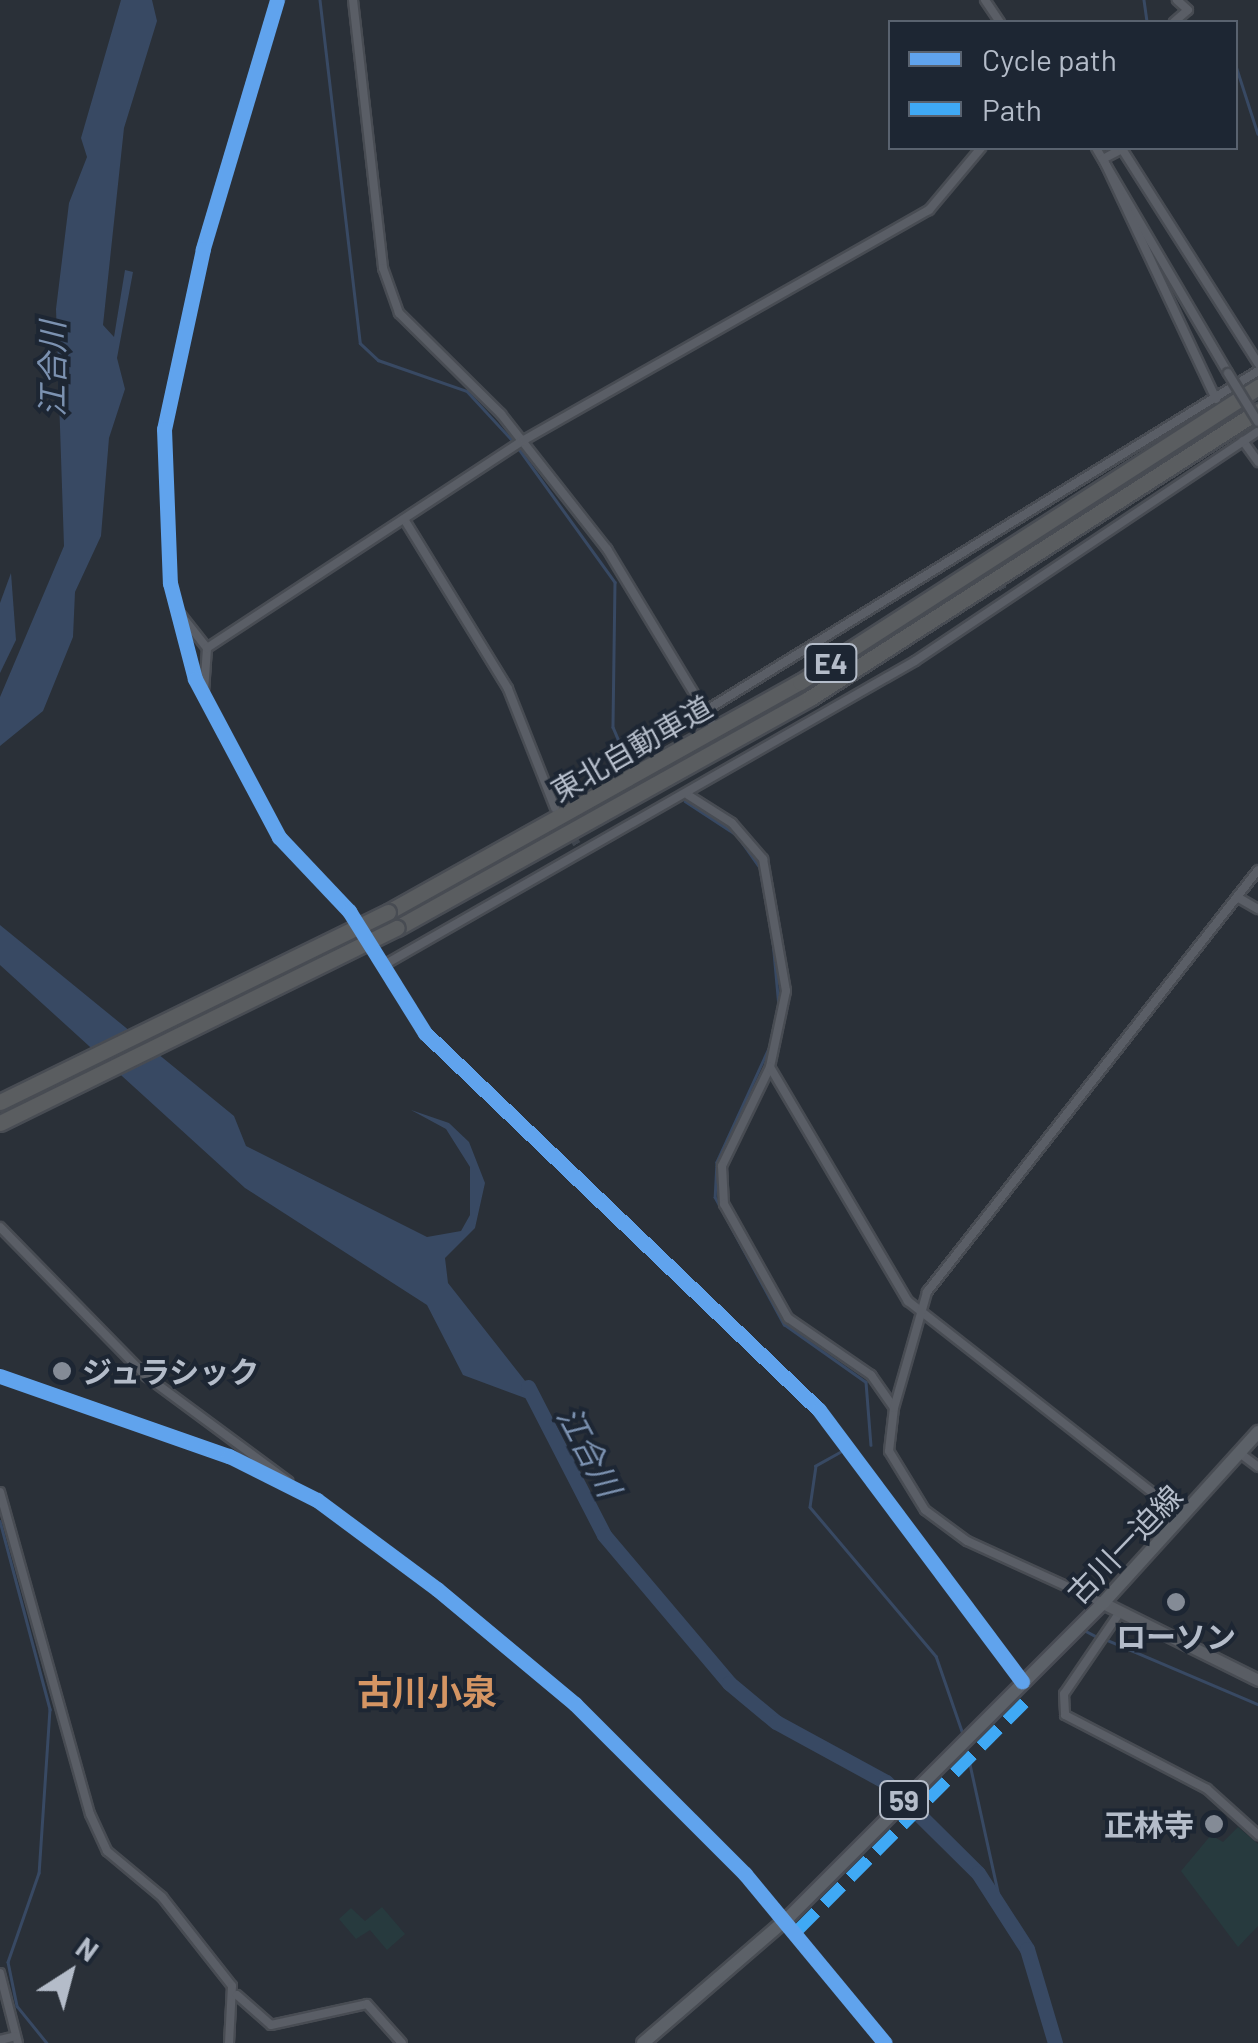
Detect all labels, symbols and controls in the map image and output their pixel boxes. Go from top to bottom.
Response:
legend [888,20,1238,150]
text: Cycle path [982,41,1117,77]
text: Path [982,91,1042,127]
water label: 江合川 [32,321,70,417]
road number: E4 [804,640,858,686]
street label: 東北自動車道 [544,687,718,809]
place label: ジュラシック [82,1353,262,1389]
marker: ジュラシック [51,1360,73,1382]
water label: 江合川 [551,1400,629,1502]
street label: 古川一迫線 [1059,1478,1189,1610]
marker: ローソン [1165,1591,1187,1613]
place label: ローソン [1116,1618,1236,1654]
district label: 古川小泉 [357,1670,497,1712]
road number: 59 [879,1777,929,1823]
place label: 正林寺 [1104,1806,1194,1842]
marker: 正林寺 [1203,1813,1225,1835]
north arrow [20,1923,120,2023]
text: N [70,1930,105,1968]

